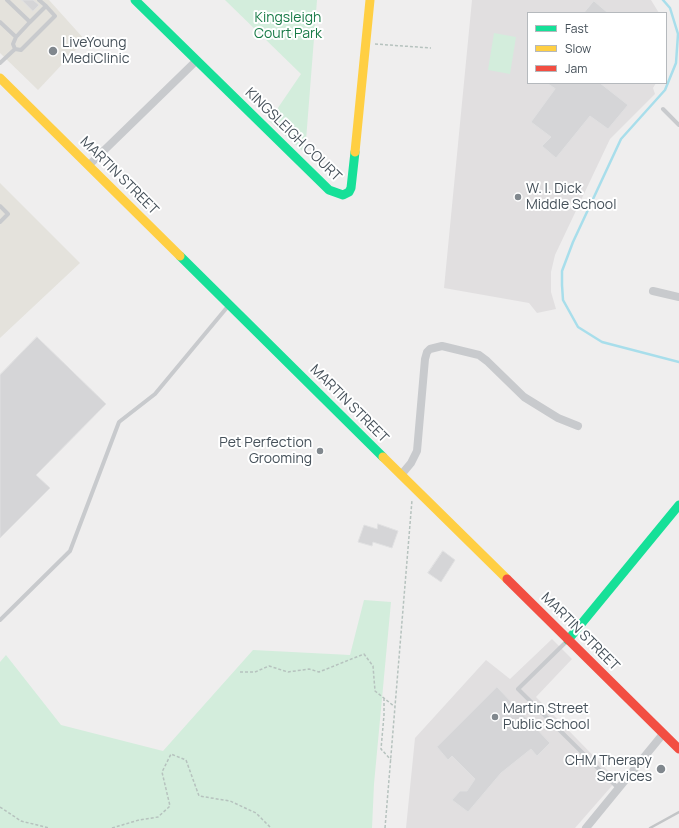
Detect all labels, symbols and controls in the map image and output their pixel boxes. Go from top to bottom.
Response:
park label: Kingsleigh Court Park [254,10,322,42]
legend [527,12,667,84]
text: Fast [565,20,589,37]
place label: LiveYoung MediClinic [62,35,129,68]
text: Slow [565,40,591,57]
marker: LiveYoung MediClinic [47,45,59,57]
text: Jam [565,60,587,77]
street label: KINGSLEIGH COURT [241,85,345,185]
street label: MARTIN STREET [76,133,162,219]
place label: W. I. Dick Middle School [526,181,616,214]
marker: W. I. Dick Middle School [513,192,523,202]
street label: MARTIN STREET [306,361,392,447]
place label: Pet Perfection Grooming [219,435,312,468]
marker: Pet Perfection Grooming [315,446,325,456]
street label: MARTIN STREET [537,589,623,675]
place label: Martin Street Public School [503,701,590,734]
marker: Martin Street Public School [490,712,500,722]
place label: CHM Therapy Services [565,753,652,786]
marker: CHM Therapy Services [655,763,667,775]

